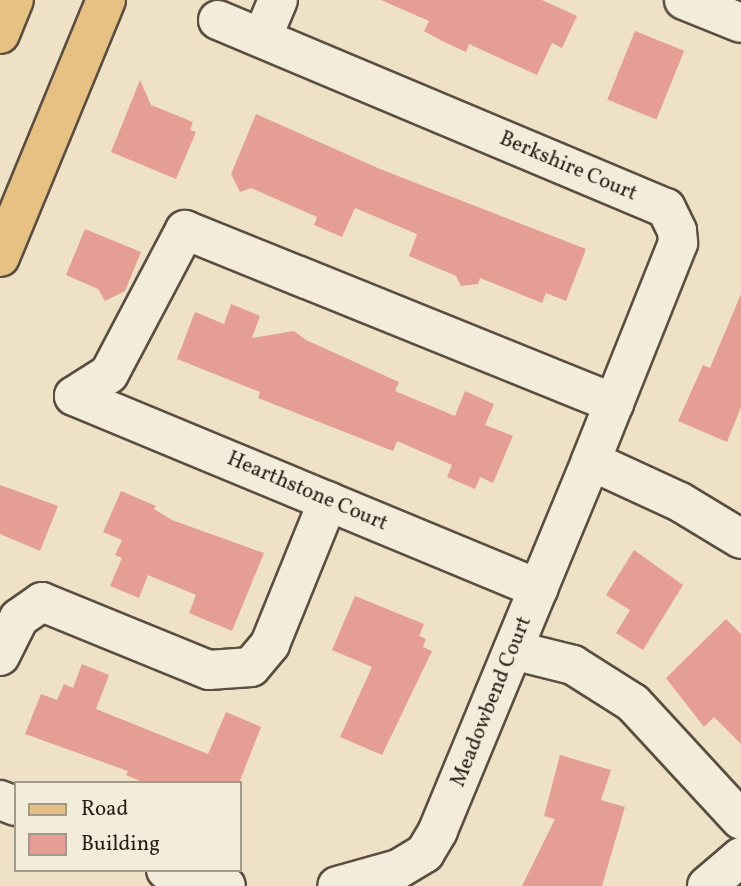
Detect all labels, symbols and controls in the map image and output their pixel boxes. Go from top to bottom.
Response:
street label: Berkshire Court [495,127,641,207]
street label: Hearthstone Court [223,447,391,537]
street label: Meadowbend Court [446,613,538,791]
legend [14,781,242,872]
text: Road [81,795,128,824]
text: Building [81,830,160,859]

